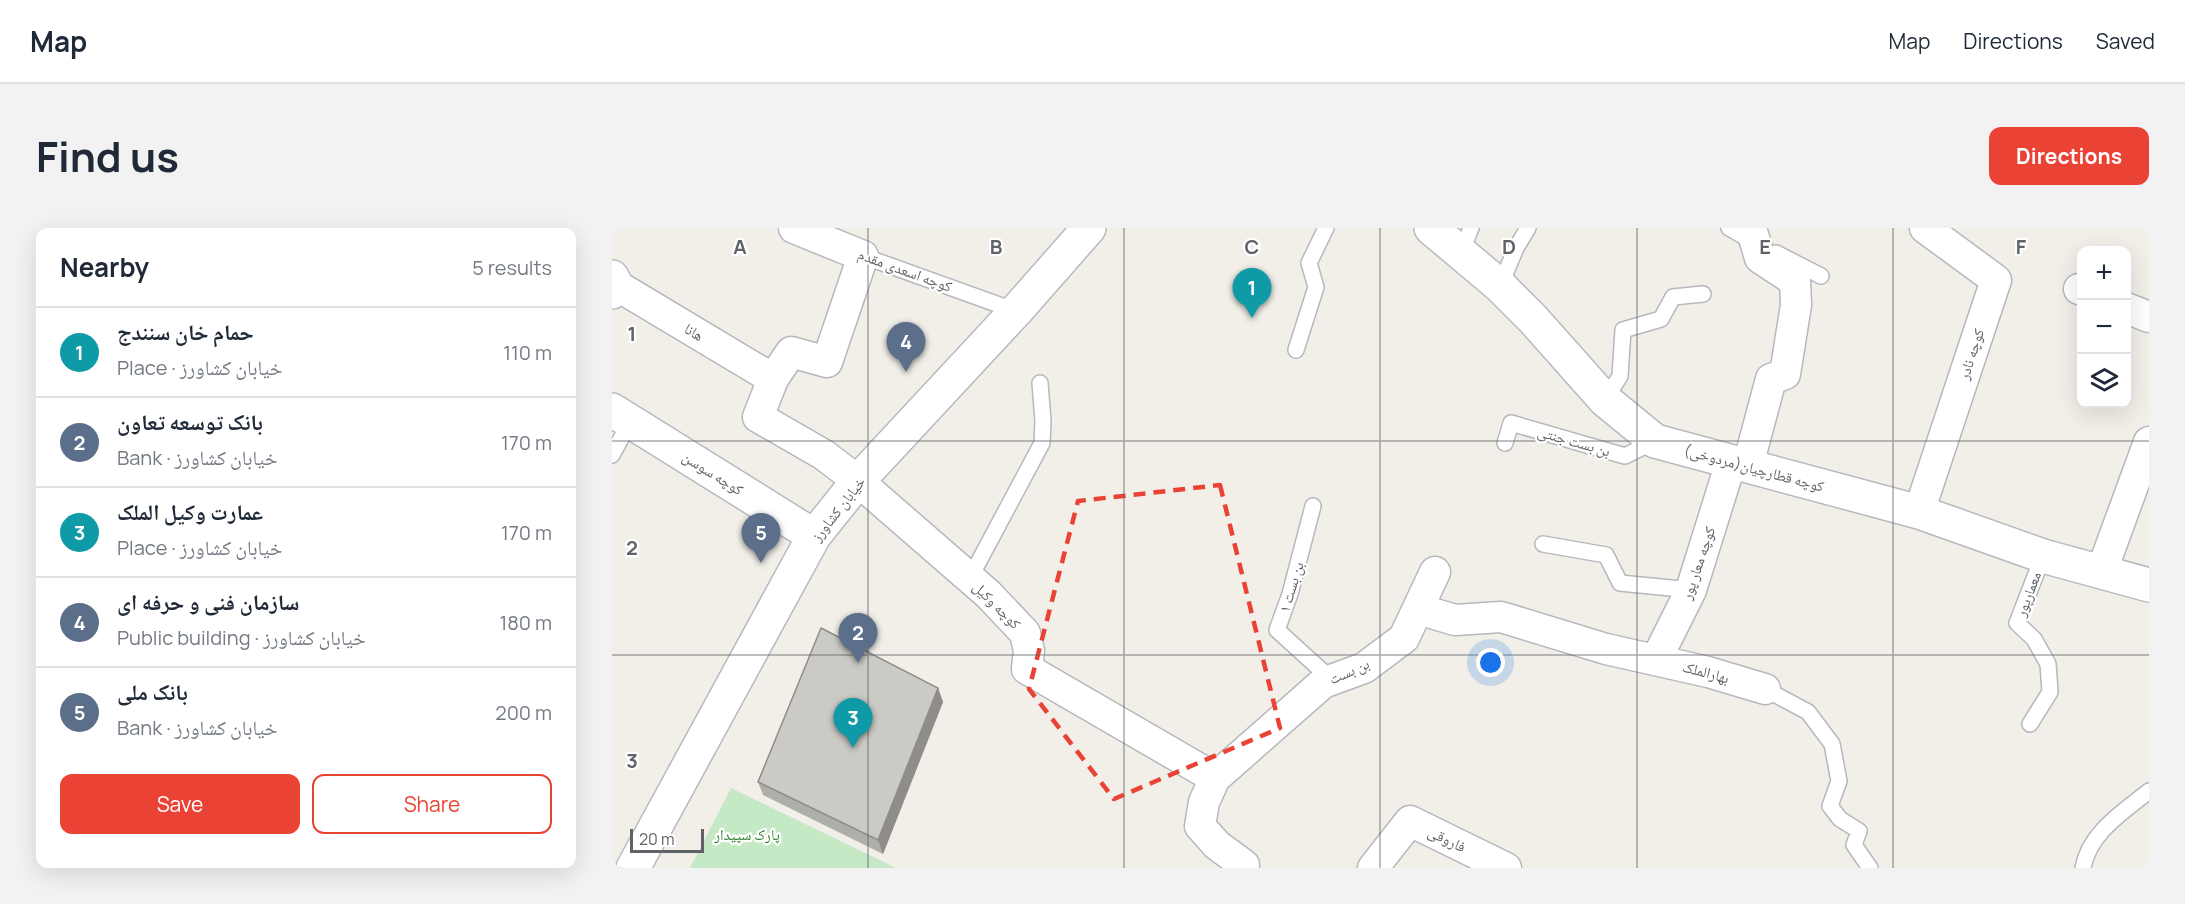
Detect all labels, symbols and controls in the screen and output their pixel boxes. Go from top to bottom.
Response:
text: Map [30,22,87,60]
text: Map [1889,27,1930,55]
text: Directions [1963,27,2063,55]
text: Saved [2096,27,2155,55]
text: Find us [36,127,179,185]
button: Directions [1989,127,2149,185]
text: A [733,233,747,260]
text: B [990,233,1003,260]
text: C [1245,233,1259,260]
text: D [1502,233,1516,260]
text: E [1759,233,1771,260]
text: F [2016,233,2027,260]
street label: کوچه اسعدی مقدم [855,243,955,297]
map controls [2077,246,2131,408]
button: + [2077,246,2131,300]
text: Nearby [60,249,149,285]
text: 5 results [472,254,552,281]
pin: 1 [1232,268,1272,318]
button: − [2077,300,2131,354]
text: حمام خان سنندج [117,317,254,347]
street label: هانا [680,318,708,346]
text: 1 [628,320,636,347]
pin: 4 [886,322,926,372]
street label: کوچه نادر [1953,326,1989,383]
text: 1 [75,339,84,366]
text: 110 m [503,339,552,366]
text: Place · خیابان کشاورز [117,354,283,381]
button: layers [2077,354,2131,408]
text: بانک توسعه تعاون [117,407,263,437]
street label: بن بست جنتی [1535,421,1613,461]
text: 2 [74,429,85,456]
text: 170 m [501,429,552,456]
street label: کوچه قطارچیان(مردوخی) [1682,439,1826,497]
text: Bank · خیابان کشاورز [117,444,277,471]
street label: کوچه سوسن [679,446,747,500]
street label: خیابان کشاورز [805,472,870,547]
text: عمارت وکیل الملک [117,497,263,527]
pin: 5 [742,514,780,563]
text: 3 [74,519,85,546]
text: 170 m [501,519,552,546]
street label: کوچه معار پور [1675,524,1720,603]
text: Place · خیابان کشاورز [117,534,283,561]
text: 2 [626,534,638,561]
street label: بن بست ۱ [1273,559,1309,615]
street label: معمارپور [2009,568,2046,621]
street label: کوچه وکیل [968,576,1026,634]
text: سازمان فنی و حرفه ای [117,587,299,617]
text: 4 [73,609,86,636]
text: 180 m [499,609,552,636]
pin: 2 [838,614,878,663]
text: Public building · خیابان کشاورز [117,624,366,651]
your location [1476,648,1505,677]
street label: بن بست [1325,653,1373,689]
street label: بهارالملک [1680,656,1732,688]
text: بانک ملی [117,677,188,707]
pin: 3 [834,698,872,748]
text: 5 [74,699,85,726]
text: 200 m [495,699,552,726]
text: Bank · خیابان کشاورز [117,714,277,741]
text: 3 [626,747,638,774]
button: Save [60,774,300,834]
button: Share [312,774,552,834]
street label: فاروقی [1425,821,1469,857]
park label: پارک سپیدار [713,824,780,845]
scale bar [630,826,704,854]
text: 20 m [639,828,675,850]

